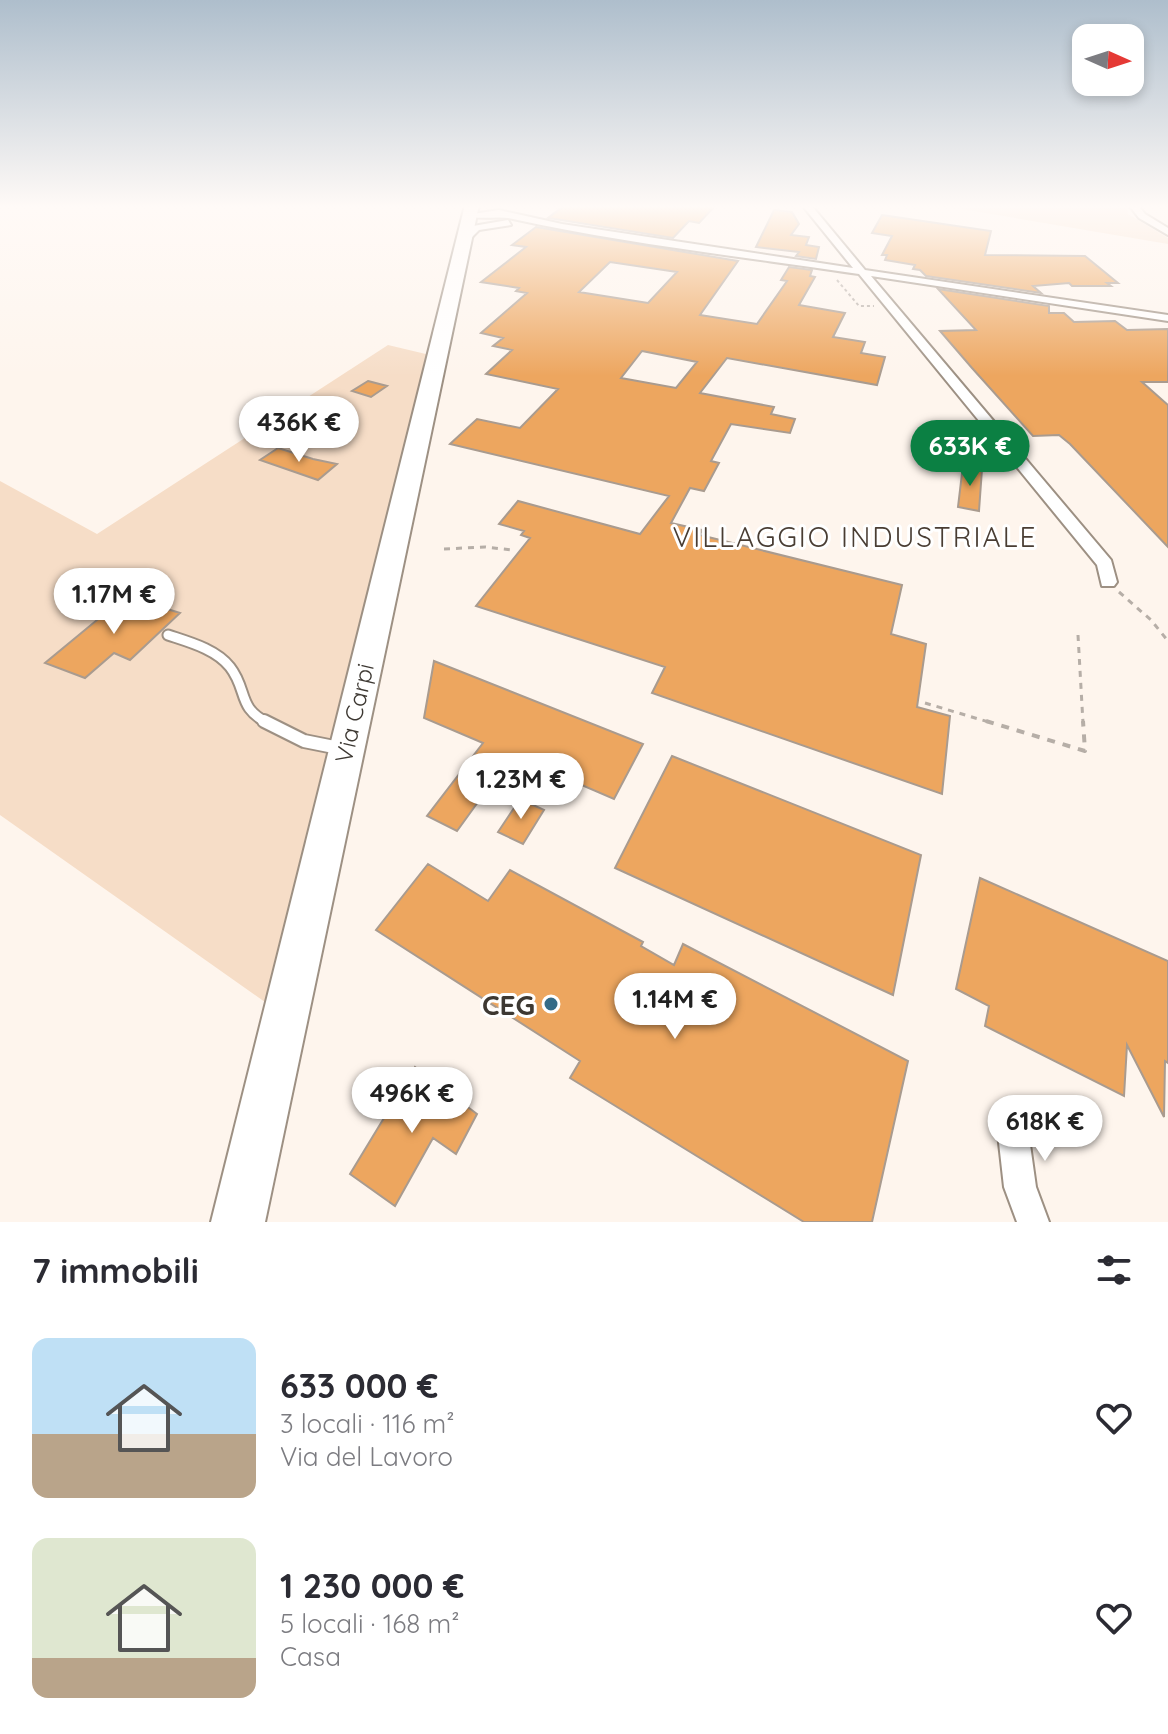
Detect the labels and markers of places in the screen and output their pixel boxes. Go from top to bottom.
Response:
pin: 436K € [234,396,364,464]
pin: 633K € [905,420,1035,488]
pin: 1.17M € [40,568,188,636]
pin: 1.23M € [447,753,595,821]
pin: 1.14M € [601,973,749,1041]
place label: CEG [482,987,535,1022]
marker: CEG [542,995,560,1013]
pin: 496K € [347,1067,477,1135]
pin: 618K € [980,1095,1110,1163]

